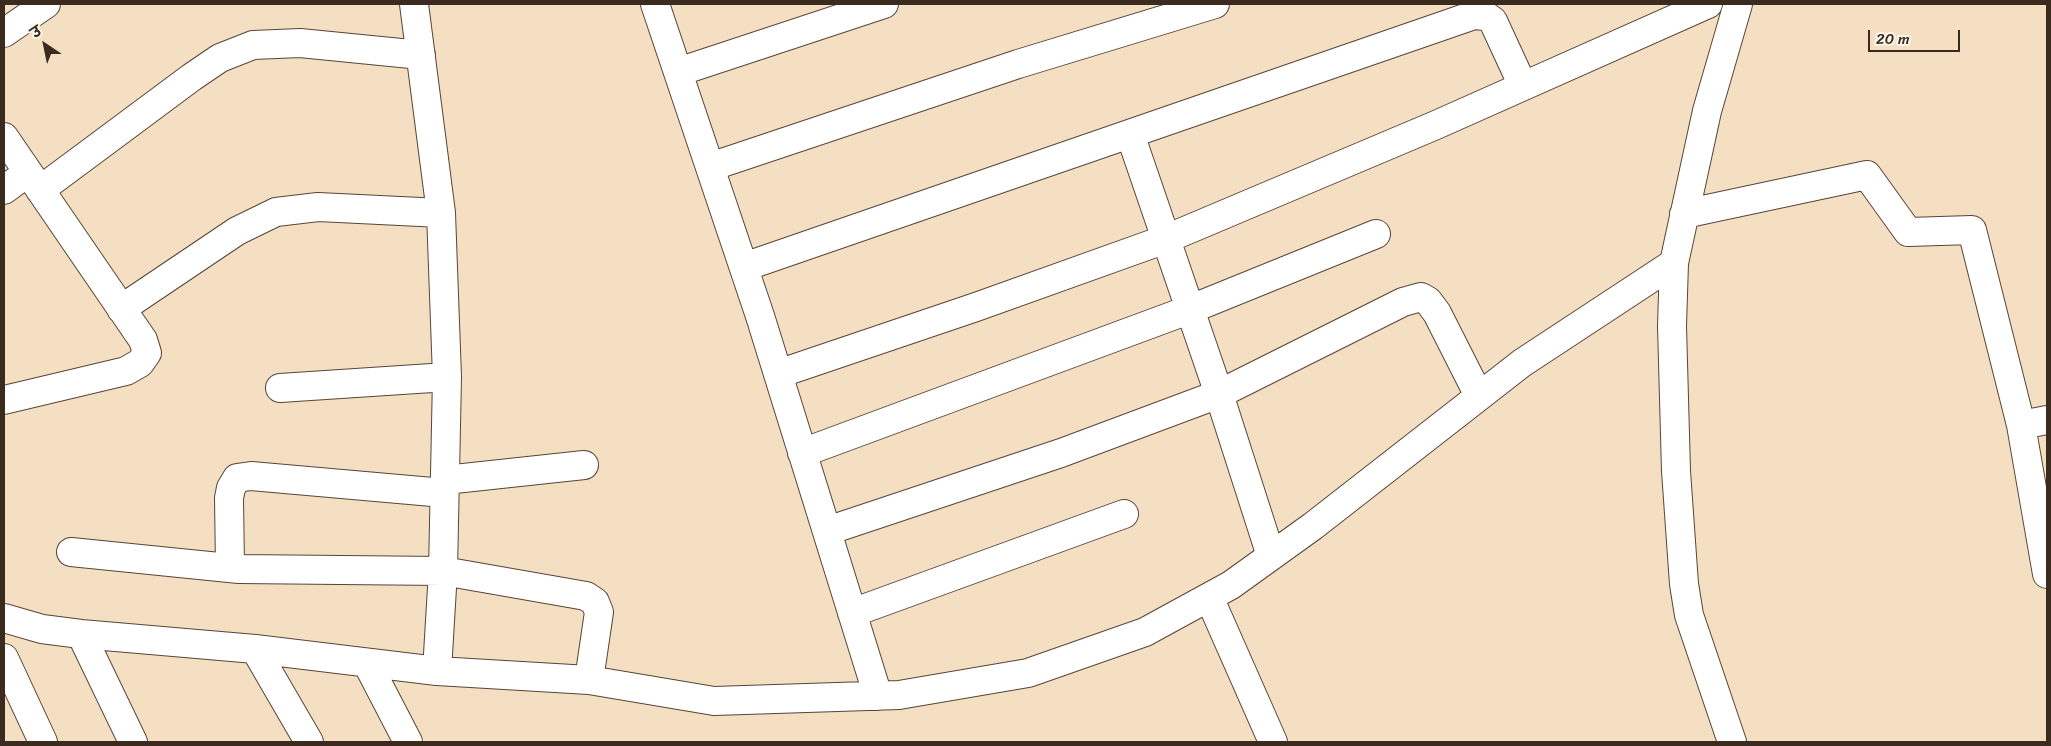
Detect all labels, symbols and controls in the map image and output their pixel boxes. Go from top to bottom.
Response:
text: उ [25,19,47,45]
north arrow [20,20,70,70]
scale bar [1871,20,1964,52]
text: 20 m [1876,26,1910,52]

